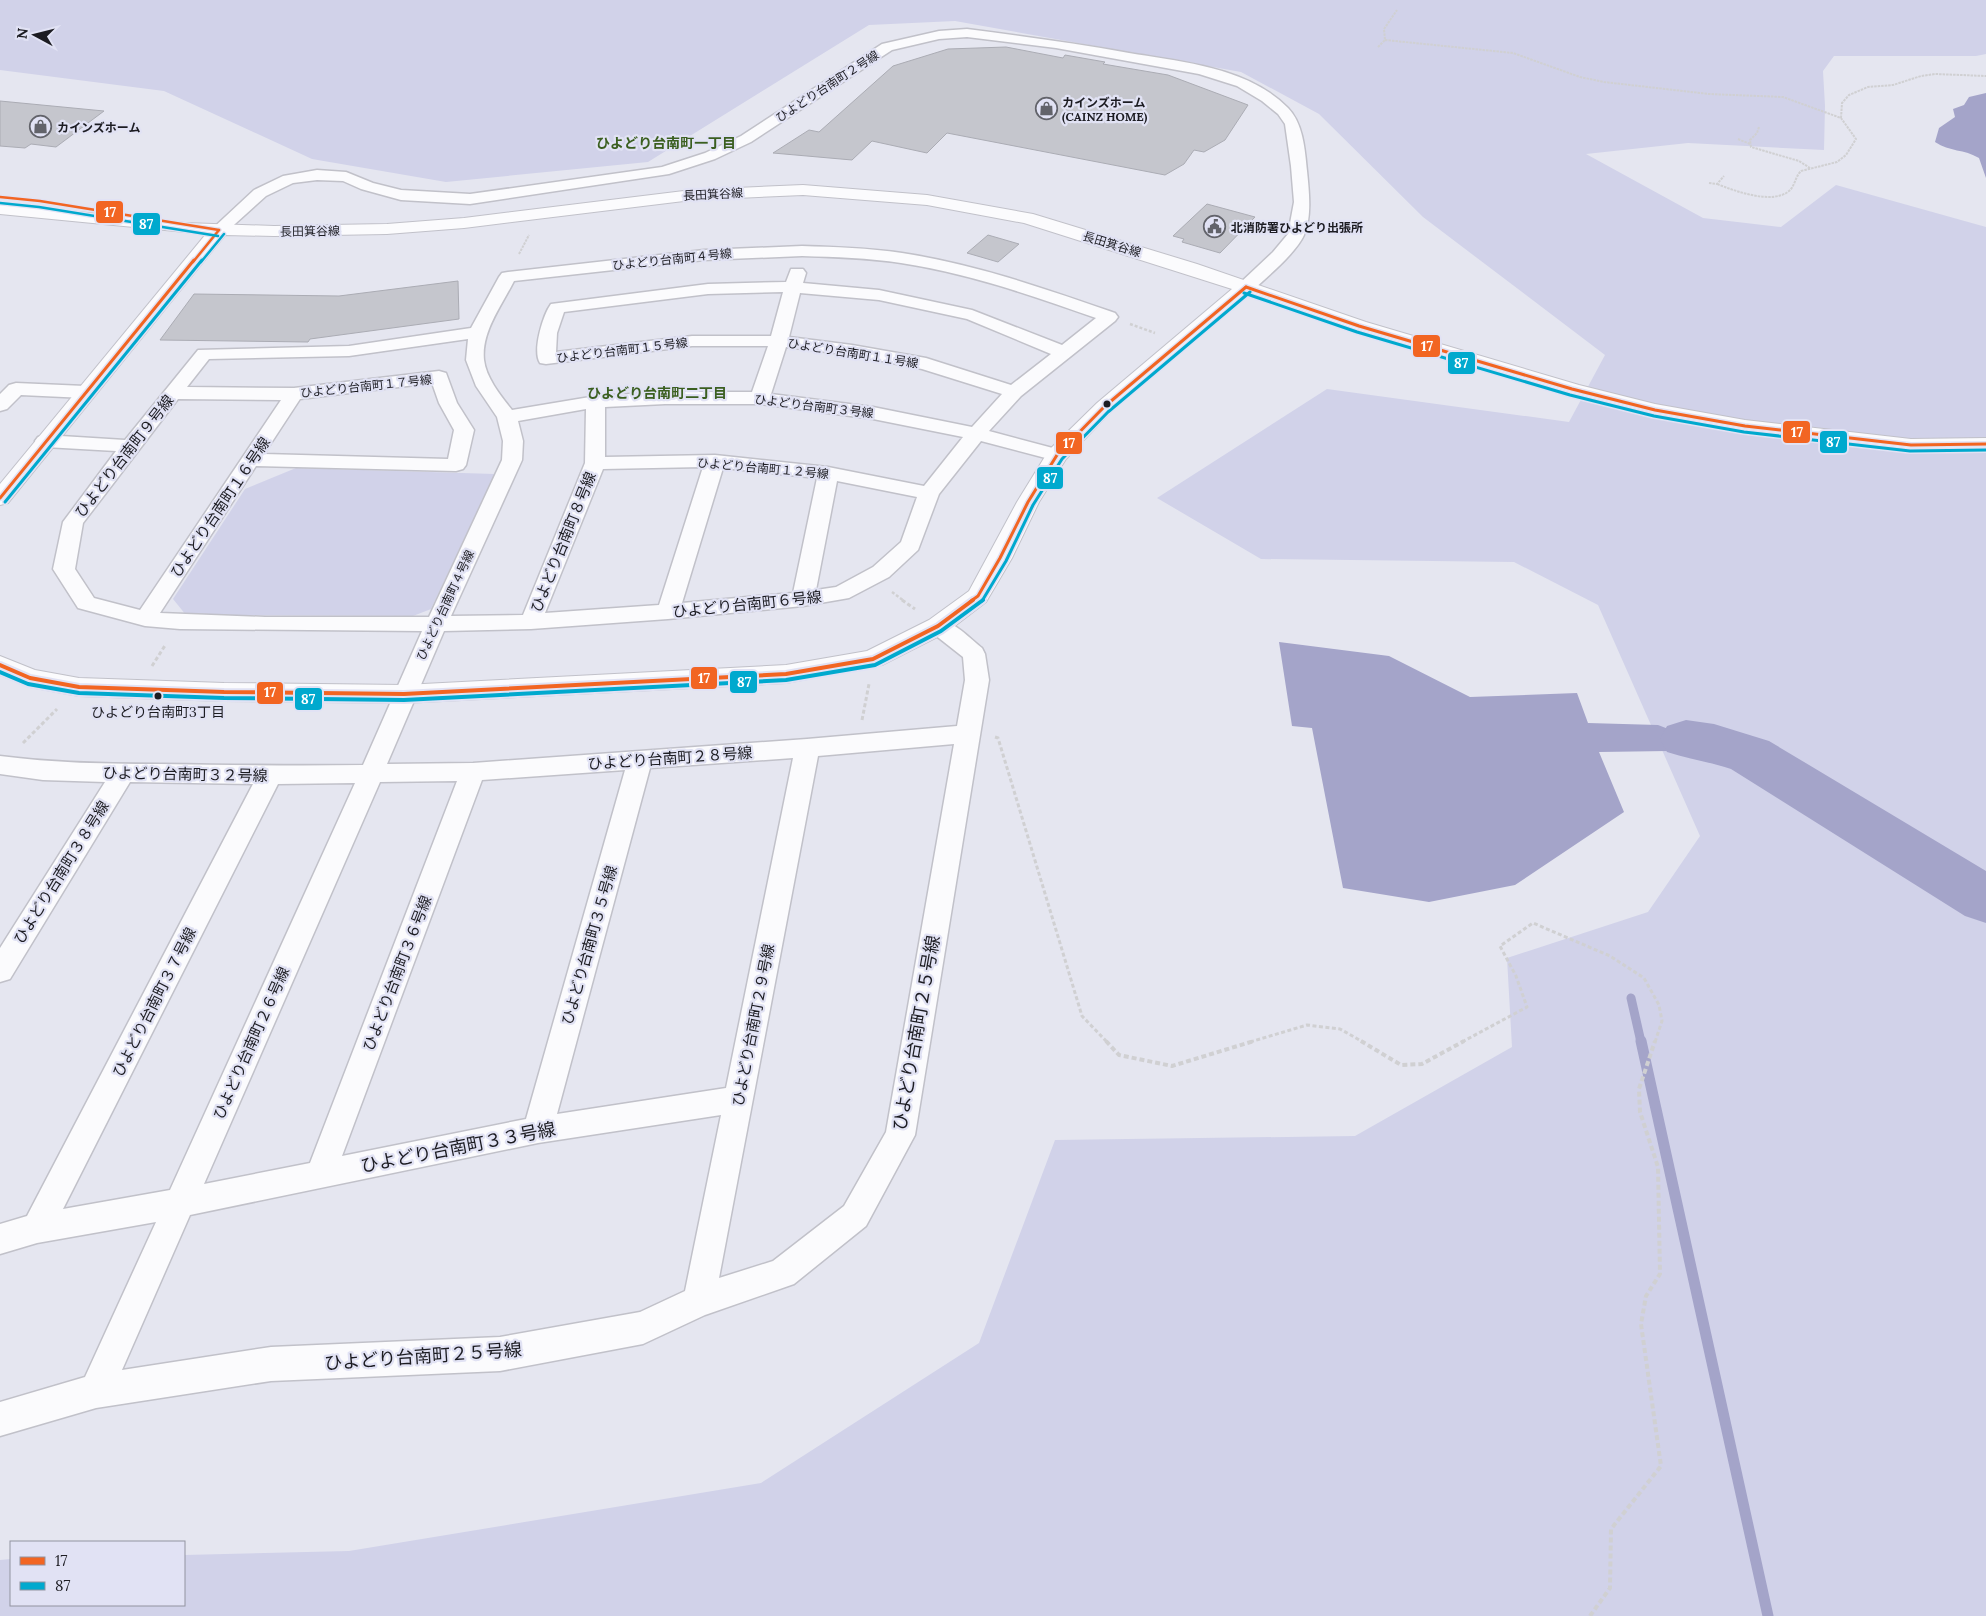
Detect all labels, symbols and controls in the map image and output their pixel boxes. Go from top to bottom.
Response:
north arrow [10,10,60,60]
text: N [13,27,32,40]
street label: ひよどり台南町２号線 [773,47,881,125]
place label: カインズホーム (CAINZ HOME) [1062,95,1148,125]
shop icon: カインズホーム (CAINZ HOME) [1034,97,1058,121]
shop icon: カインズホーム [29,115,53,139]
place label: カインズホーム [57,120,140,135]
district label: ひよどり台南町一丁目 [596,134,736,152]
street label: 長田箕谷線 [683,185,743,203]
line badge: 17 [95,200,124,224]
text: 17 [104,203,117,221]
line badge: 87 [132,212,161,236]
text: 87 [139,215,154,233]
public building icon: 北消防署ひよどり出張所 [1203,215,1227,239]
place label: 北消防署ひよどり出張所 [1231,220,1363,235]
street label: 長田箕谷線 [280,223,340,239]
street label: 長田箕谷線 [1081,228,1143,260]
street label: ひよどり台南町４号線 [612,245,732,273]
line badge: 17 [1412,334,1441,358]
street label: ひよどり台南町１５号線 [556,335,688,365]
street label: ひよどり台南町１１号線 [787,335,919,371]
text: 17 [1421,337,1434,355]
line badge: 87 [1447,351,1476,375]
text: 87 [1454,354,1469,372]
street label: ひよどり台南町１７号線 [300,372,432,400]
district label: ひよどり台南町二丁目 [587,384,727,402]
street label: ひよどり台南町９号線 [70,391,178,521]
street label: ひよどり台南町３号線 [754,391,874,421]
unlabelled marker [1102,399,1112,409]
line badge: 17 [1782,420,1811,444]
text: 17 [1791,423,1804,441]
line badge: 87 [1819,430,1848,454]
line badge: 17 [1055,431,1083,455]
street label: ひよどり台南町１６号線 [166,433,274,581]
text: 87 [1826,433,1841,451]
text: 17 [1063,434,1076,452]
street label: ひよどり台南町１２号線 [697,455,829,481]
line badge: 87 [1036,466,1064,490]
street label: ひよどり台南町８号線 [526,469,600,615]
text: 87 [1043,469,1058,487]
street label: ひよどり台南町４号線 [413,547,477,663]
street label: ひよどり台南町６号線 [671,587,823,621]
line badge: 17 [690,666,718,690]
text: 17 [698,669,711,687]
line badge: 87 [729,670,758,694]
text: 87 [737,673,752,691]
line badge: 17 [256,681,284,705]
text: 17 [264,683,277,701]
line badge: 87 [294,687,323,711]
text: 87 [301,690,316,708]
marker: ひよどり台南町3丁目 [153,691,163,701]
place label: ひよどり台南町3丁目 [91,703,225,721]
street label: ひよどり台南町２８号線 [587,743,753,773]
street label: ひよどり台南町３２号線 [102,763,268,785]
street label: ひよどり台南町３８号線 [9,797,113,947]
street label: ひよどり台南町３５号線 [557,863,621,1027]
street label: ひよどり台南町３６号線 [359,893,435,1053]
street label: ひよどり台南町３７号線 [108,924,200,1080]
street label: ひよどり台南町２５号線 [887,934,945,1132]
street label: ひよどり台南町２９号線 [728,942,778,1108]
street label: ひよどり台南町２６号線 [209,964,293,1122]
street label: ひよどり台南町３３号線 [359,1117,557,1177]
street label: ひよどり台南町２５号線 [323,1338,523,1374]
legend [10,1541,185,1606]
text: 17 [55,1551,67,1570]
text: 87 [55,1576,70,1595]

